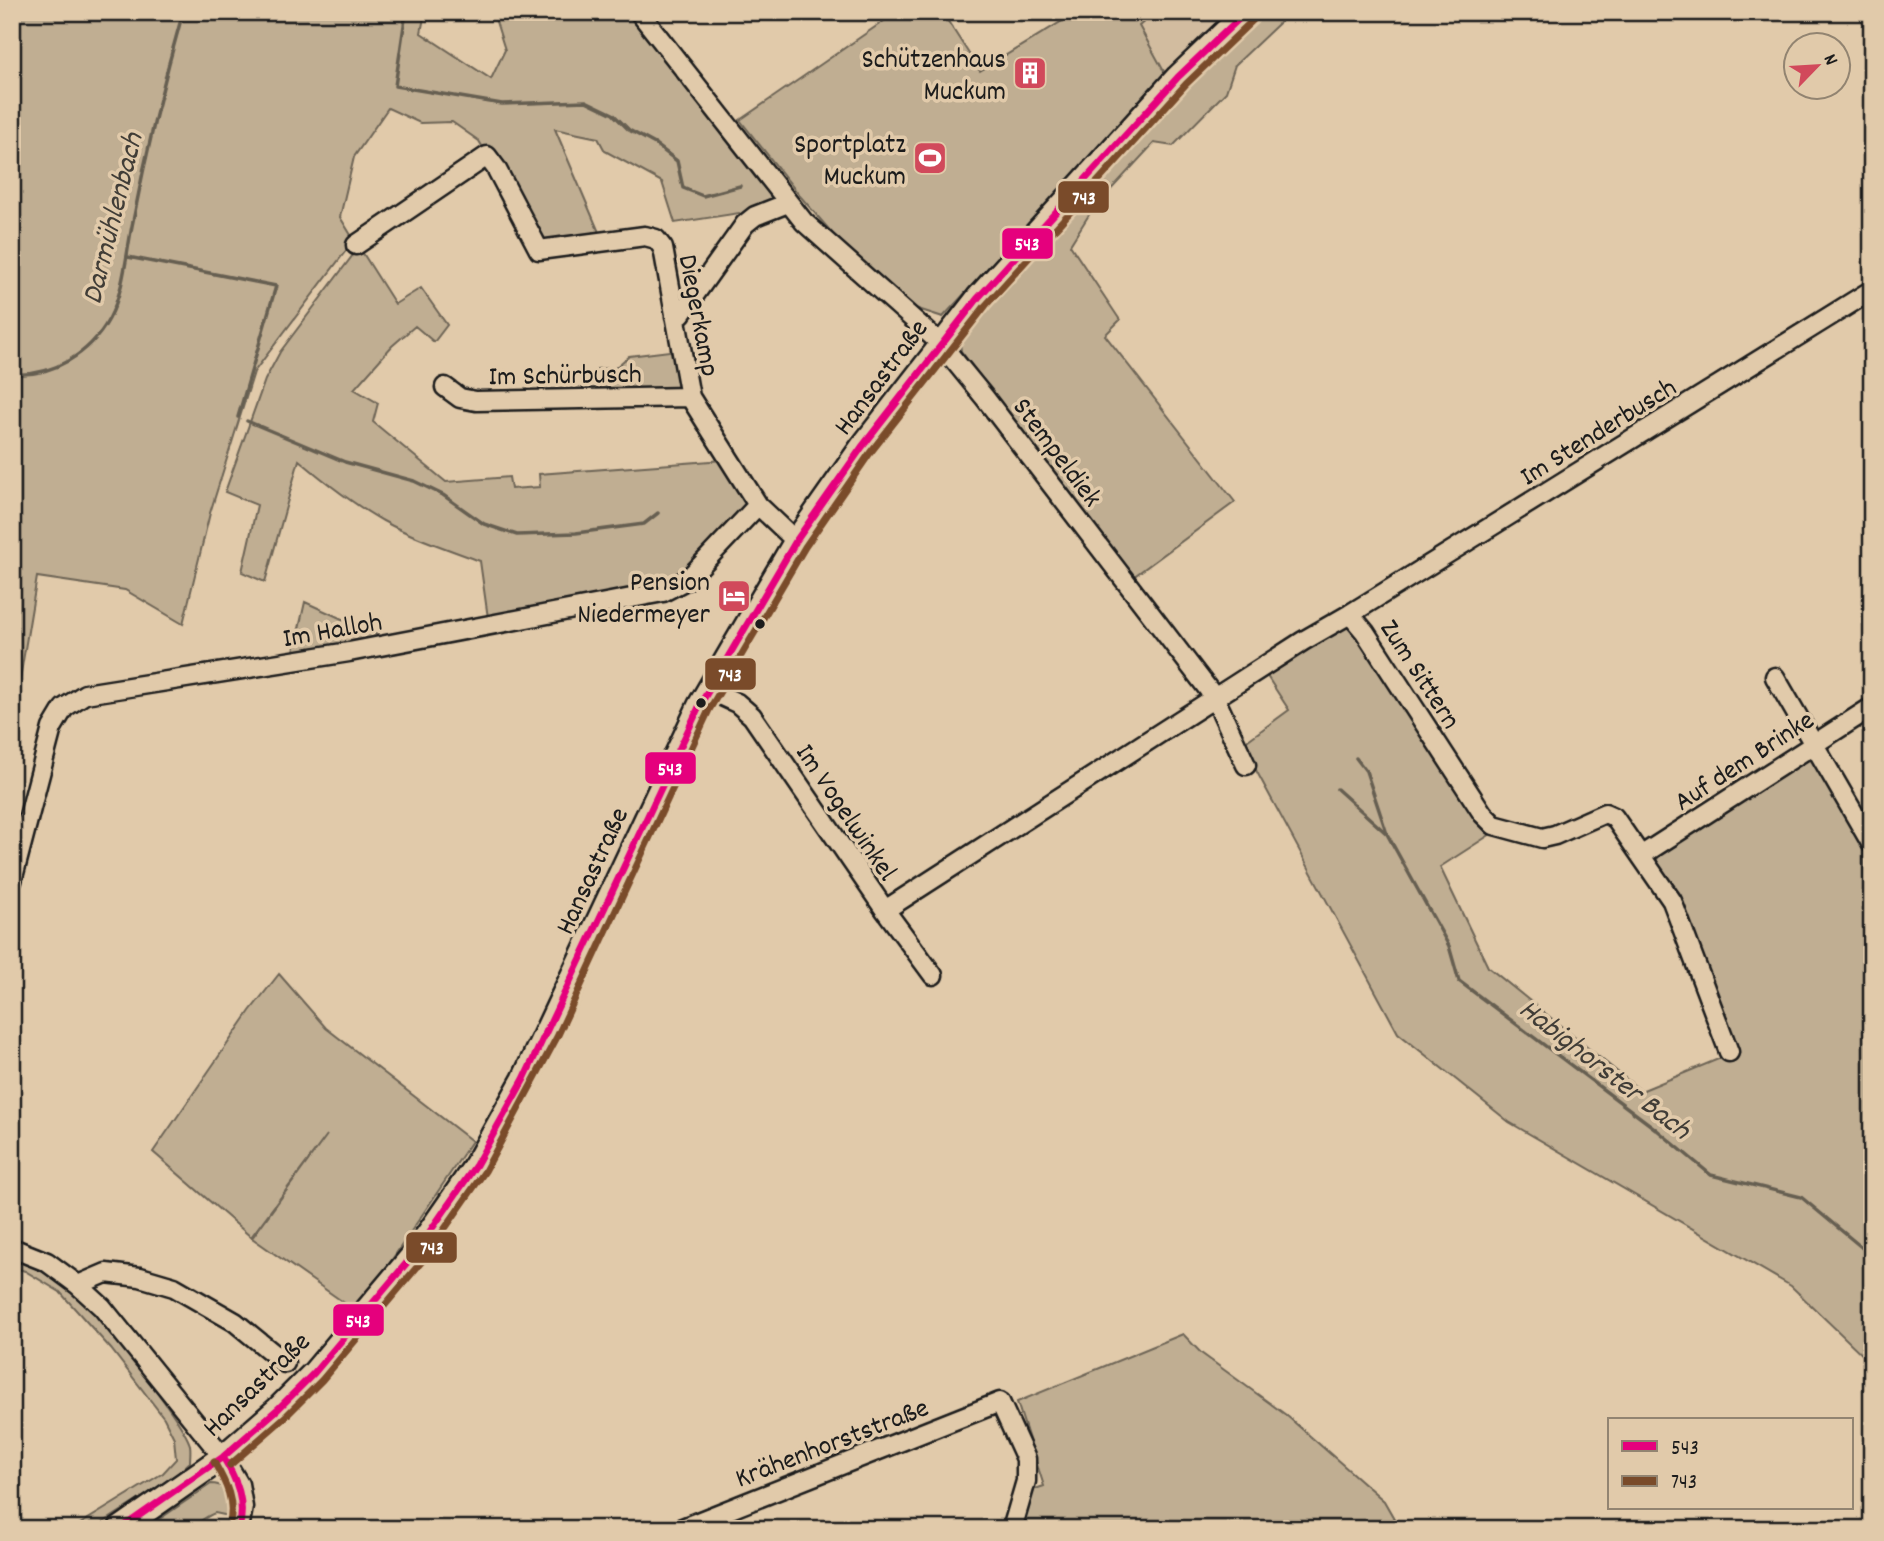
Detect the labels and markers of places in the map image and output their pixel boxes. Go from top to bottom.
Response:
place label: Schützenhaus Muckum [861,42,1006,114]
building icon: Schützenhaus Muckum [1011,54,1049,92]
place label: Sportplatz Muckum [794,127,906,199]
sports icon: Sportplatz Muckum [911,139,949,177]
place label: Pension Niedermeyer [577,565,711,637]
hotel icon: Pension Niedermeyer [715,577,753,615]
unlabelled marker [753,617,767,631]
unlabelled marker [694,696,708,710]

